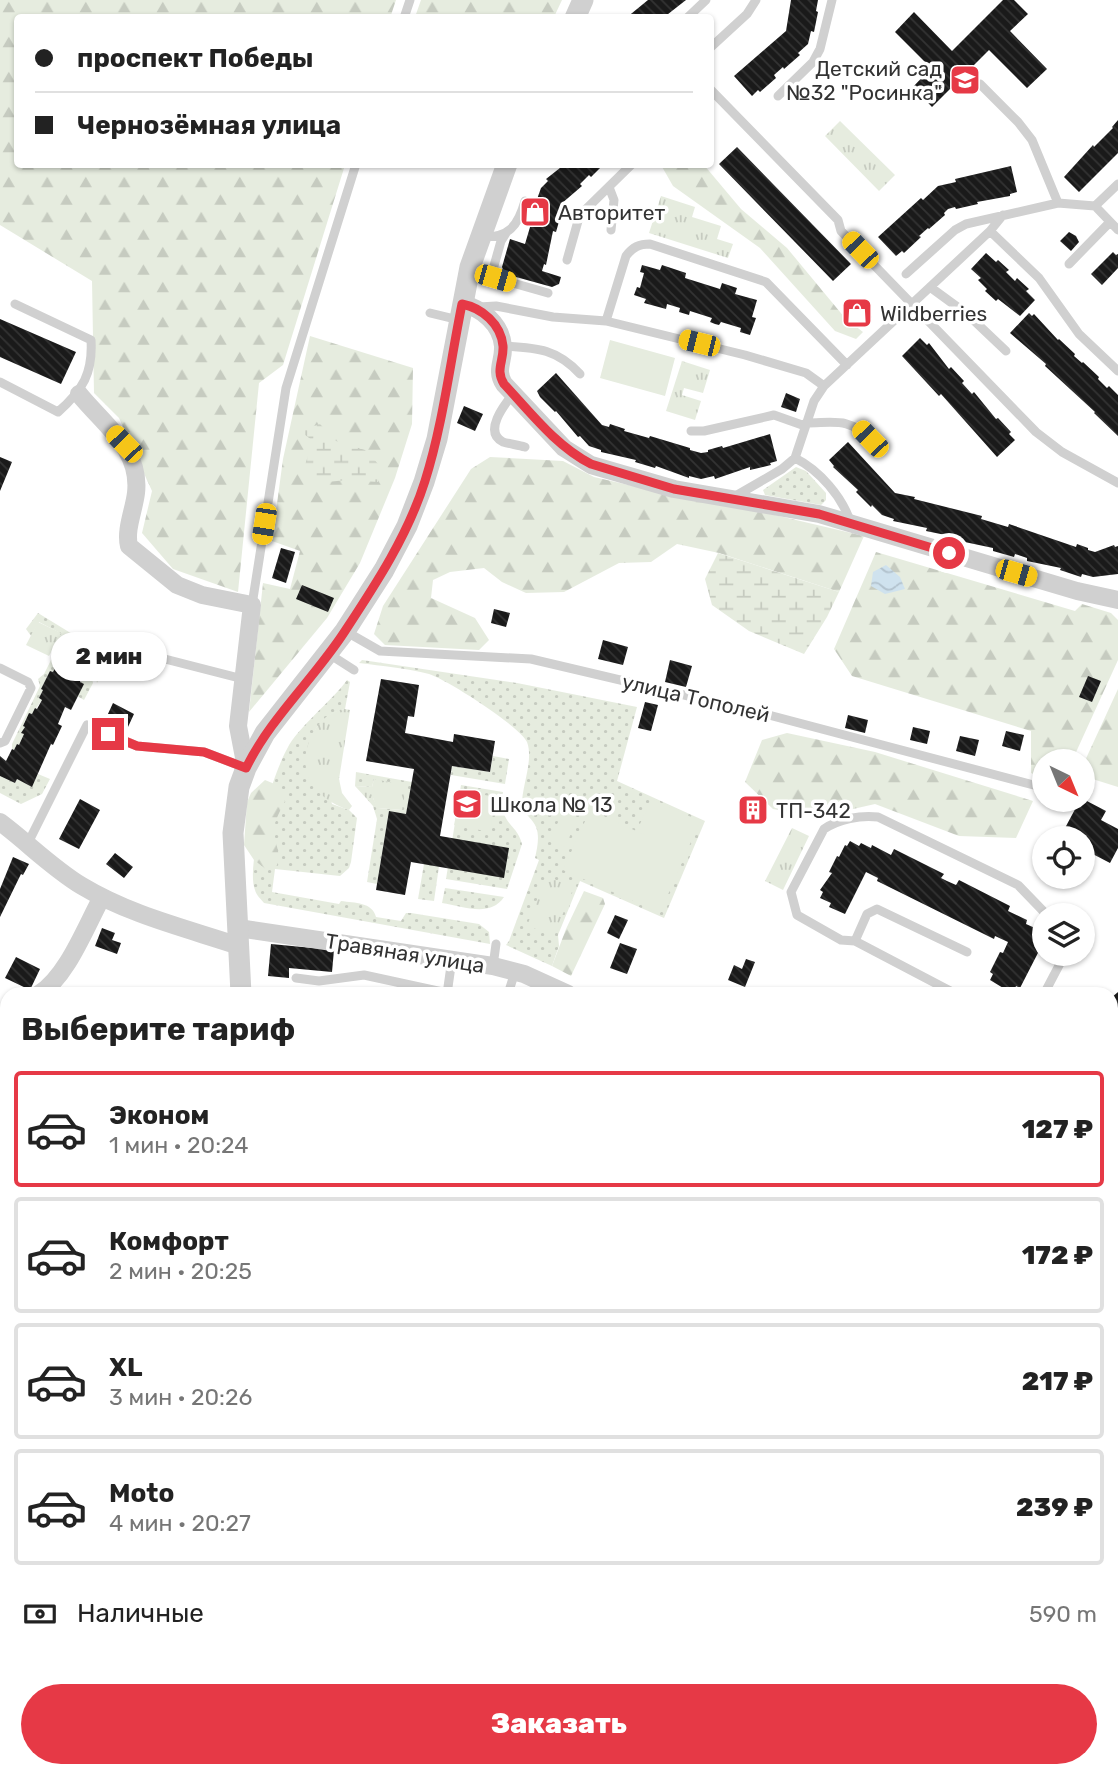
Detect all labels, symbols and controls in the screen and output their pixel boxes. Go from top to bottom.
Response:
text: проспект Победы [77,43,314,74]
place label: Детский сад №32 "Росинка" [786,56,942,105]
school or university icon: Детский сад №32 "Росинка" [948,63,982,97]
text: Чернозёмная улица [77,110,341,141]
shop icon: Авторитет [518,195,552,229]
place label: Авторитет [558,200,665,225]
car [838,228,883,272]
car [472,262,519,294]
shop icon: Wildberries [840,296,874,330]
place label: Wildberries [880,301,987,326]
car [677,328,722,358]
car [848,417,893,461]
car [102,422,147,466]
car [251,502,278,546]
route start [933,537,965,569]
car [993,557,1040,589]
callout: 2 мин [50,632,166,682]
text: 2 мин [75,642,143,670]
street label: улица Тополей [620,669,772,727]
route end [92,718,124,750]
north arrow [1032,749,1096,812]
map controls [1032,749,1095,966]
school or university icon: Школа № 13 [450,787,484,821]
place label: Школа № 13 [490,792,613,817]
building icon: ТП-342 [736,793,770,827]
place label: ТП-342 [776,798,851,823]
button: locate [1032,826,1095,889]
button: layers [1032,903,1095,966]
street label: Травяная улица [324,928,486,978]
text: Выберите тариф [21,1010,295,1048]
icon: car [25,1098,88,1161]
text: Эконом [109,1100,209,1131]
text: 127 ₽ [1022,1114,1093,1145]
text: 1 мин · 20:24 [109,1131,249,1159]
icon: car [25,1224,88,1287]
text: Комфорт [109,1226,229,1257]
text: 172 ₽ [1022,1240,1093,1271]
text: 2 мин · 20:25 [109,1257,252,1285]
icon: car [25,1350,88,1413]
text: XL [109,1352,142,1383]
text: 217 ₽ [1022,1366,1093,1397]
text: 3 мин · 20:26 [109,1383,252,1411]
icon: car [25,1476,88,1539]
text: Moto [109,1478,174,1509]
text: 239 ₽ [1016,1492,1093,1523]
text: 4 мин · 20:27 [109,1509,251,1537]
icon: cash [21,1595,59,1633]
text: Наличные [77,1598,204,1629]
text: 590 m [1029,1600,1097,1628]
button: Заказать [21,1684,1097,1764]

